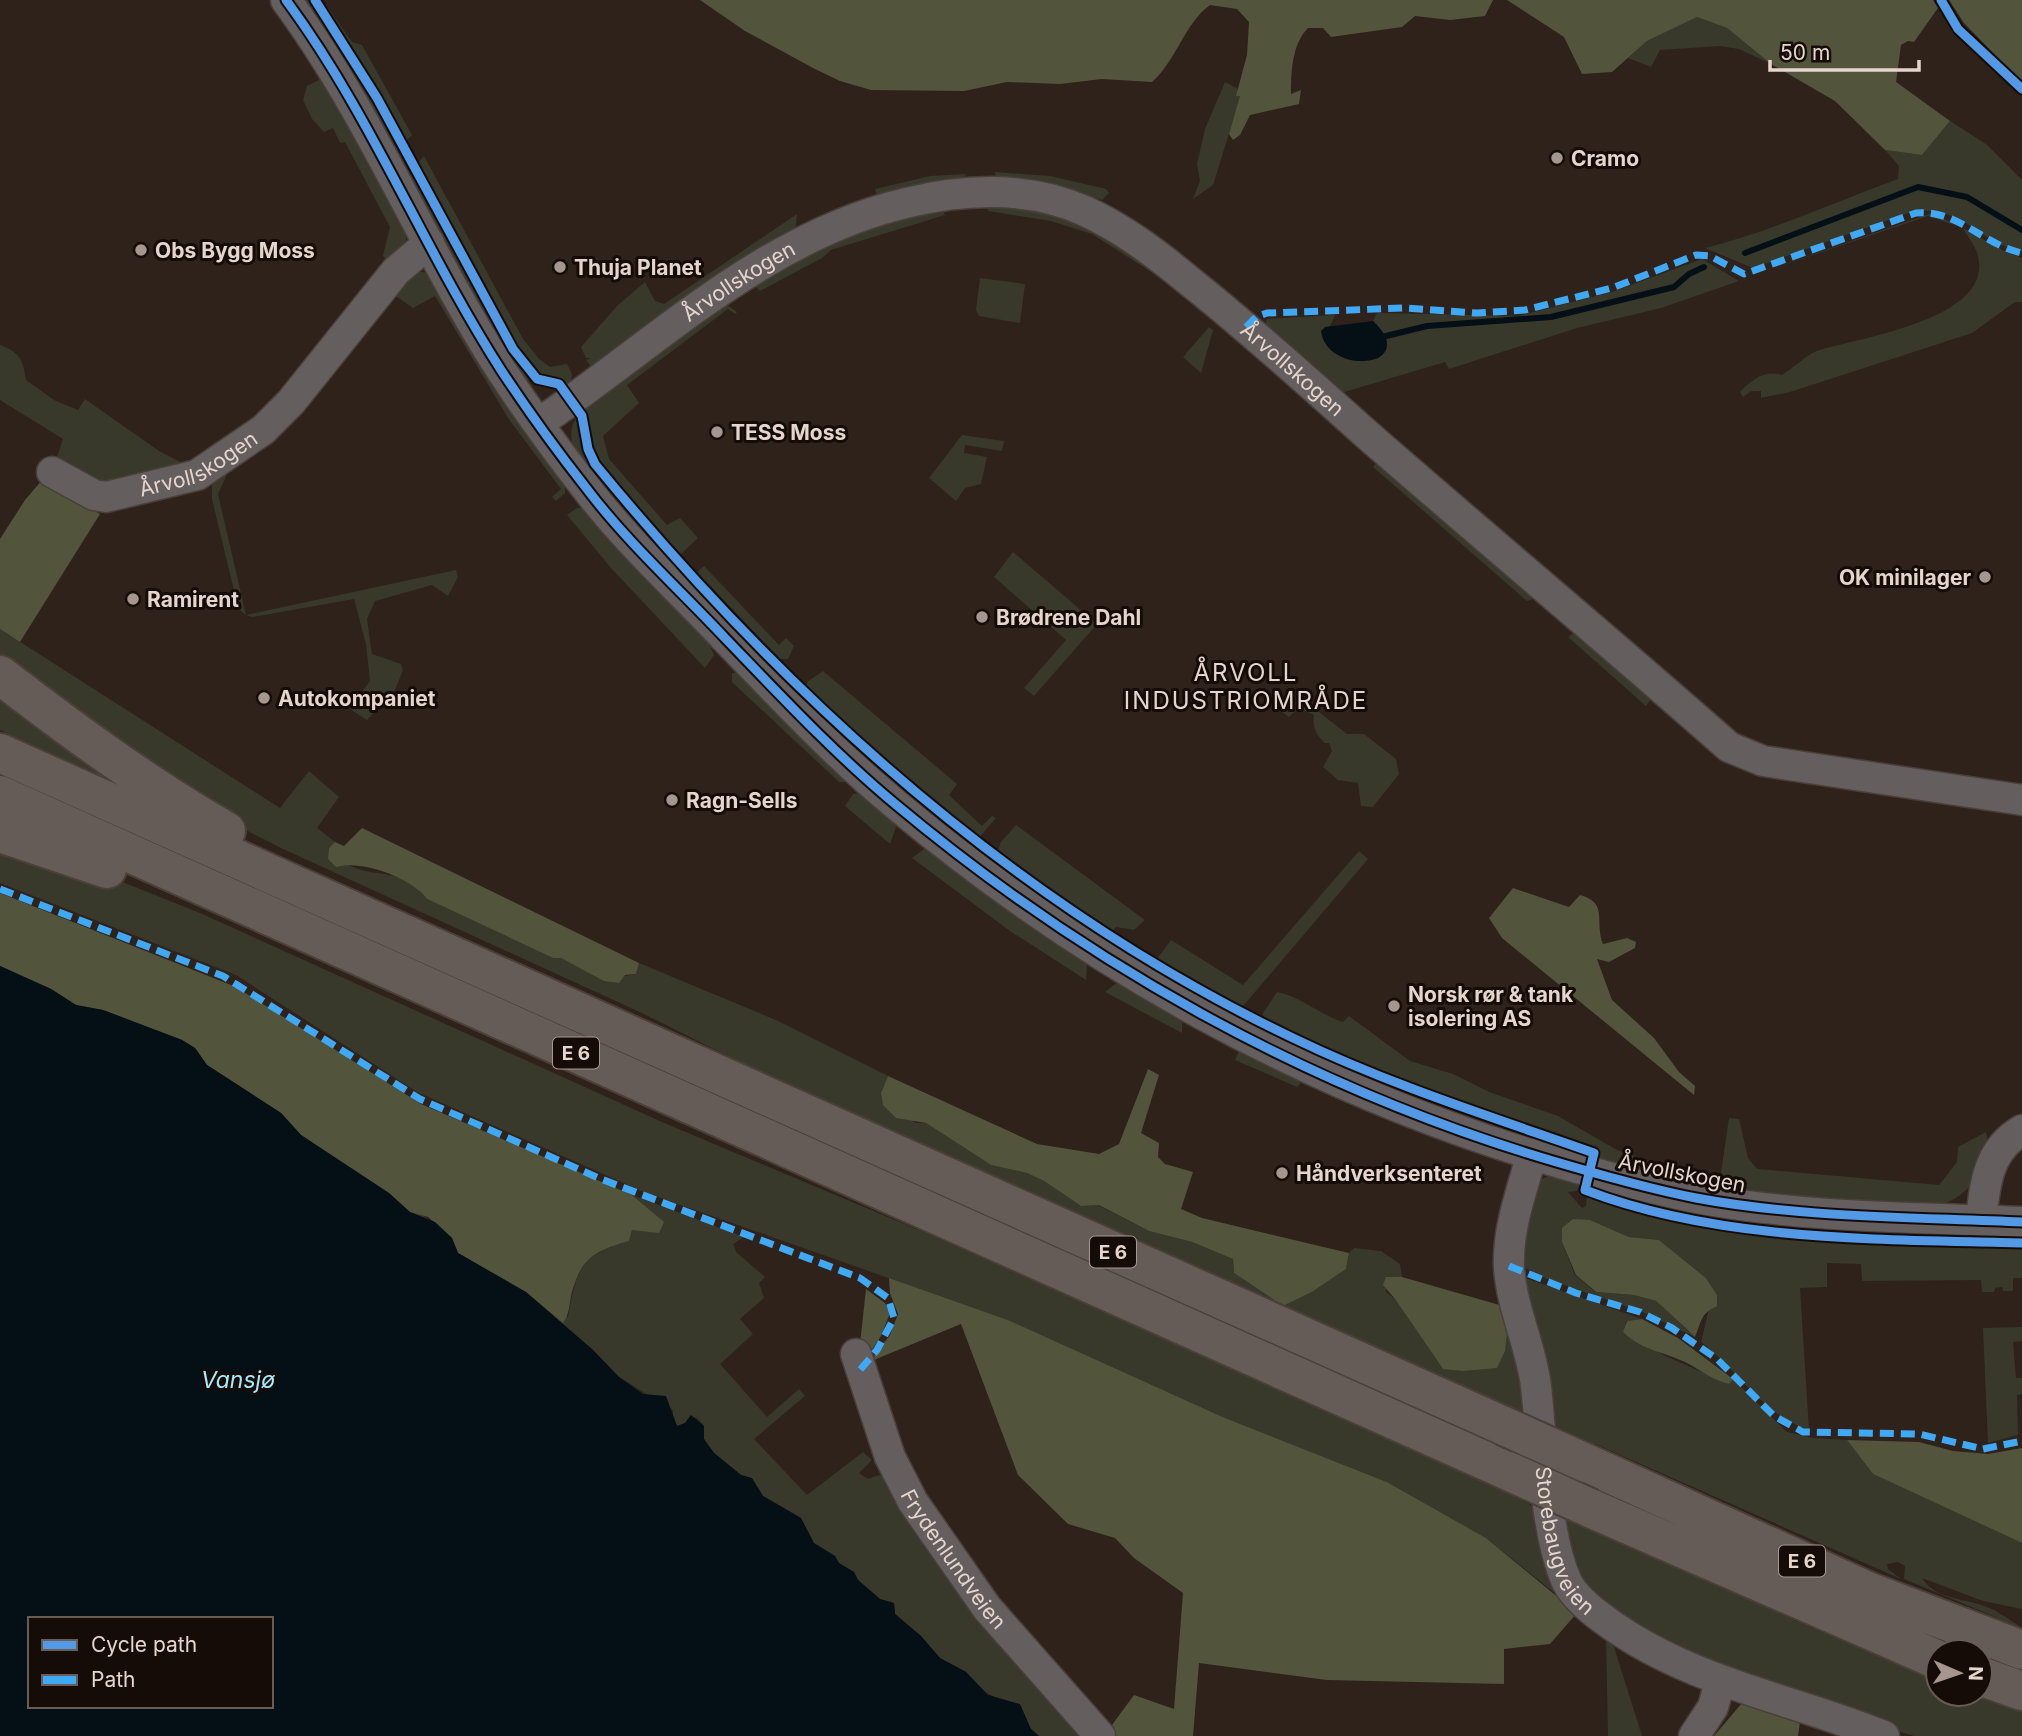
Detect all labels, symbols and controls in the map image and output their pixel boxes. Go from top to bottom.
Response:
scale bar [1770,28,1919,72]
text: 50 m [1780,40,1830,65]
place label: Cramo [1571,146,1639,171]
marker: Cramo [1549,150,1565,166]
street label: Årvollskogen [676,236,799,326]
place label: Obs Bygg Moss [155,238,315,263]
marker: Obs Bygg Moss [133,242,149,258]
place label: Thuja Planet [574,255,702,280]
marker: Thuja Planet [552,259,568,275]
street label: Årvollskogen [1236,315,1350,421]
place label: TESS Moss [731,420,846,445]
marker: TESS Moss [709,424,725,440]
street label: Årvollskogen [136,425,262,501]
place label: OK minilager [1839,565,1971,590]
marker: OK minilager [1977,569,1993,585]
place label: Ramirent [147,587,239,612]
marker: Ramirent [125,591,141,607]
place label: Brødrene Dahl [996,605,1141,630]
marker: Brødrene Dahl [974,609,990,625]
district label: ÅRVOLL INDUSTRIOMRÅDE [1124,656,1368,715]
place label: Autokompaniet [278,686,436,711]
marker: Autokompaniet [256,690,272,706]
place label: Ragn-Sells [686,788,797,813]
marker: Ragn-Sells [664,792,680,808]
place label: Norsk rør & tank isolering AS [1408,982,1574,1031]
marker: Norsk rør & tank isolering AS [1386,998,1402,1014]
road number: E 6 [553,1037,599,1068]
street label: Årvollskogen [1616,1146,1748,1198]
place label: Håndverksenteret [1296,1161,1482,1186]
marker: Håndverksenteret [1274,1165,1290,1181]
road number: E 6 [1090,1236,1136,1268]
water label: Vansjø [201,1366,275,1394]
street label: Storebaugveien [1531,1465,1600,1620]
street label: Frydenlundveien [896,1485,1012,1634]
road number: E 6 [1779,1546,1825,1576]
legend [28,1617,273,1708]
text: Cycle path [91,1632,197,1657]
north arrow [1924,1638,1994,1708]
text: N [1964,1666,1987,1681]
text: Path [91,1667,136,1692]

